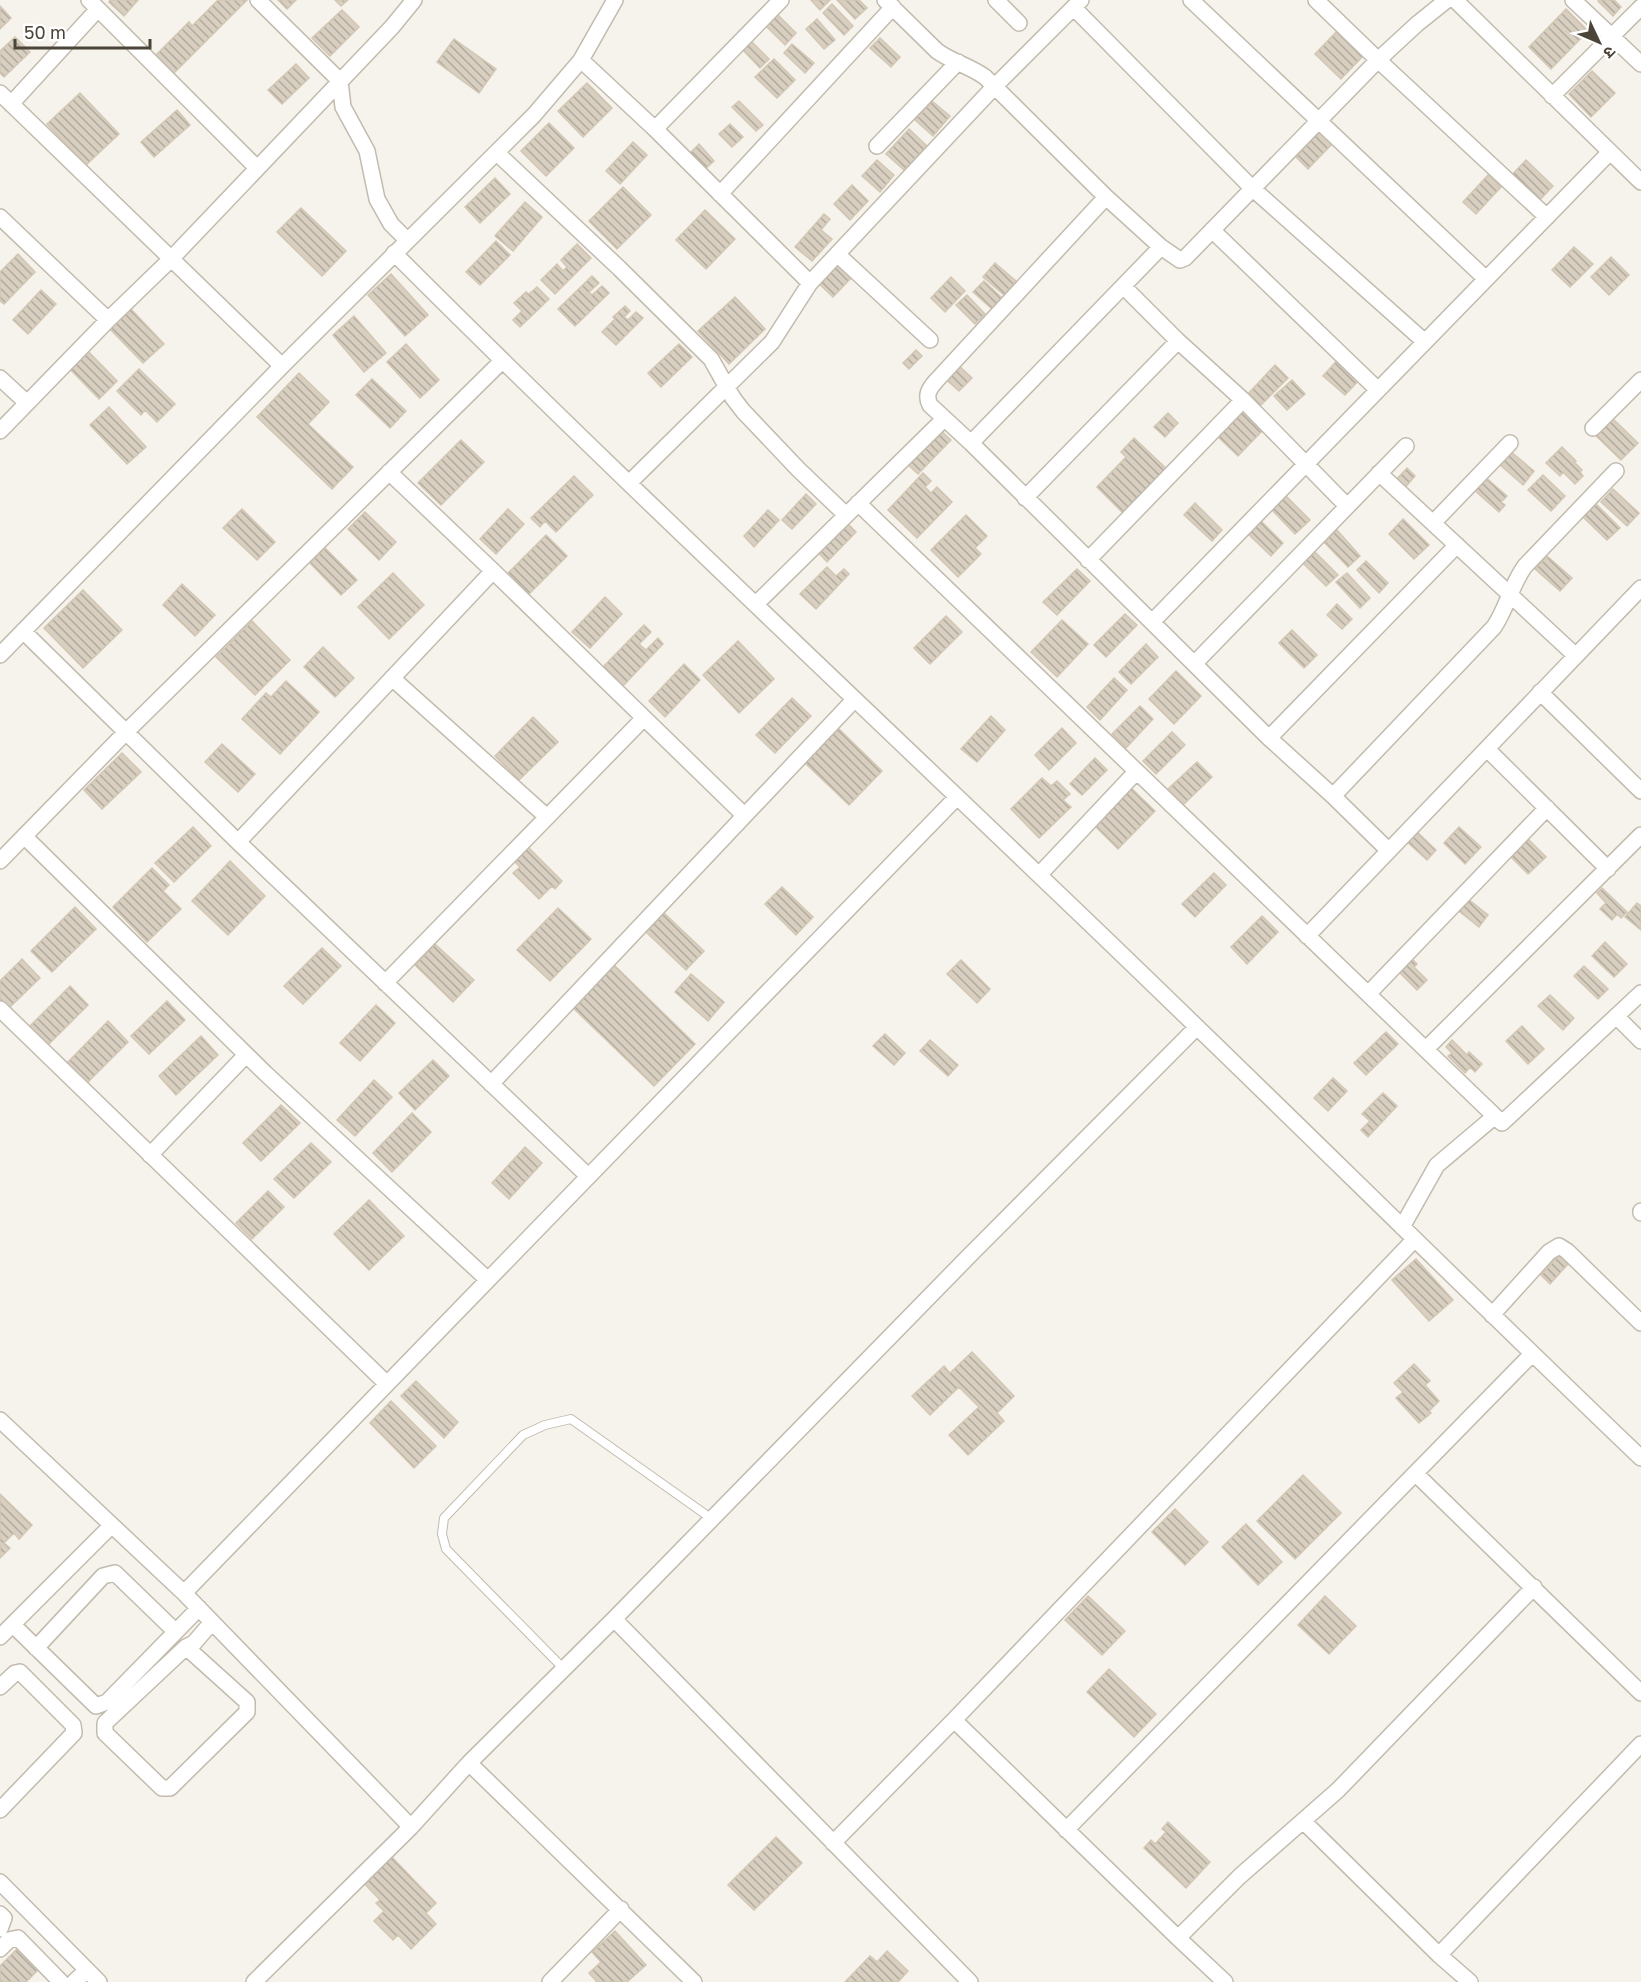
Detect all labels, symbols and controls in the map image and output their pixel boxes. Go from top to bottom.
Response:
scale bar [15,12,150,50]
north arrow [1569,12,1629,72]
text: 50 m [24,21,66,43]
text: उ [1599,42,1620,63]

